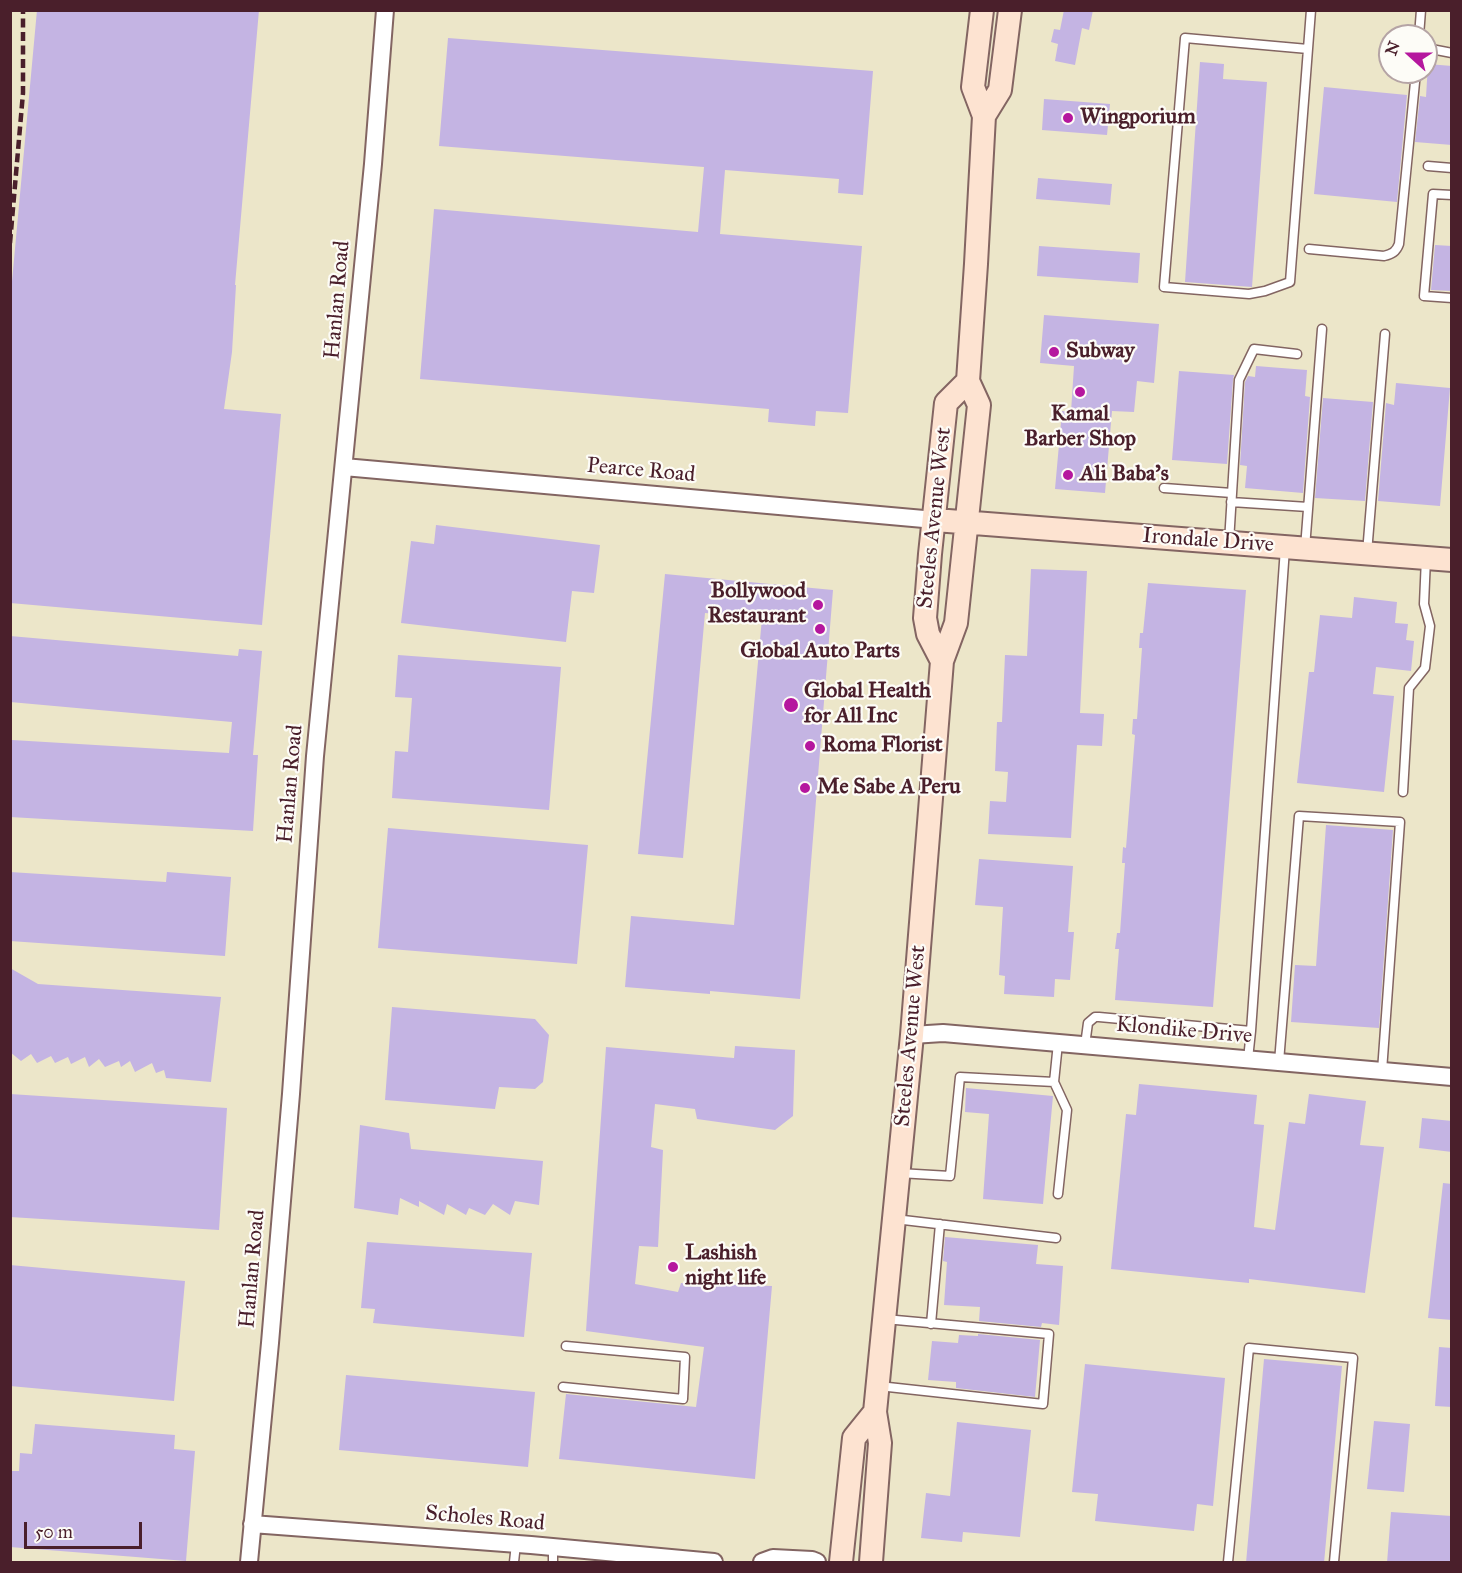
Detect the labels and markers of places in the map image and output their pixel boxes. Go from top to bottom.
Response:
place label: Wingporium [1080,105,1196,131]
marker: Wingporium [1061,111,1075,125]
place label: Subway [1066,339,1135,365]
marker: Subway [1047,345,1061,359]
marker: Kamal Barber Shop [1073,385,1087,399]
place label: Kamal Barber Shop [1024,402,1136,454]
place label: Ali Baba's [1080,462,1169,488]
marker: Ali Baba's [1061,468,1075,482]
place label: Bollywood Restaurant [708,579,806,630]
marker: Bollywood Restaurant [811,598,825,612]
marker: Global Auto Parts [813,622,827,636]
place label: Global Auto Parts [740,639,900,665]
place label: Global Health for All Inc [804,679,931,730]
marker: Global Health for All Inc [782,696,800,714]
place label: Roma Florist [822,733,943,759]
marker: Roma Florist [803,739,817,753]
place label: Me Sabe A Peru [817,775,961,801]
marker: Me Sabe A Peru [798,781,812,795]
place label: Lashish night life [685,1241,766,1292]
marker: Lashish night life [666,1260,680,1274]

